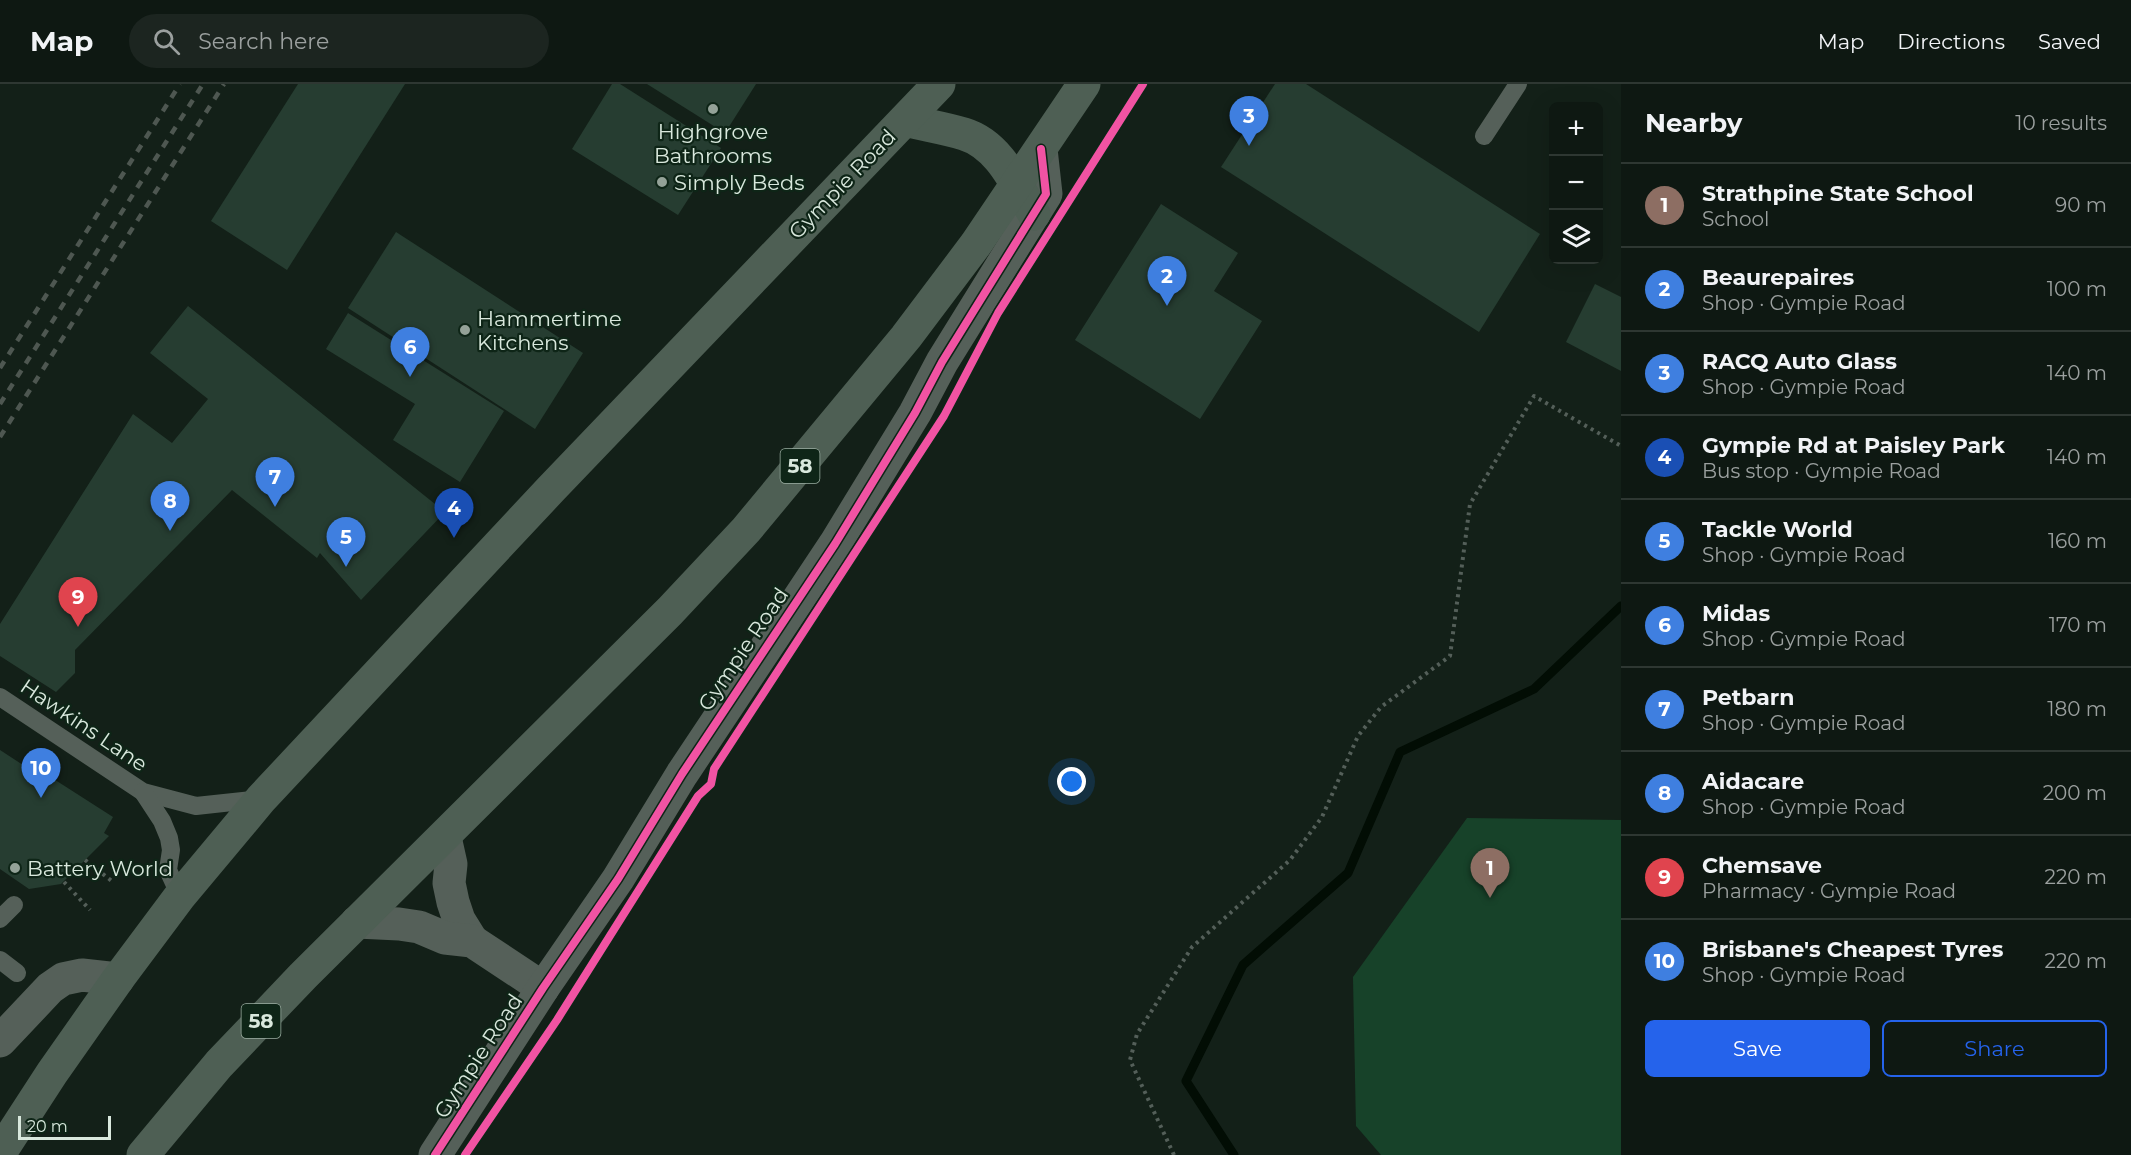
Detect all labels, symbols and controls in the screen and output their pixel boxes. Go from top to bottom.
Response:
search box [129,14,549,68]
text: Map [30,24,93,58]
icon: search [150,25,183,58]
text: Search here [198,28,329,55]
text: Map [1818,29,1864,54]
text: Directions [1897,29,2005,54]
text: Saved [2038,29,2101,54]
pin: 3 [1230,97,1268,146]
marker: Highgrove Bathrooms [706,102,720,116]
map controls [1549,102,1603,264]
button: + [1549,102,1603,156]
text: Nearby [1645,107,1742,139]
text: 10 results [2015,111,2107,135]
place label: Highgrove Bathrooms [654,119,772,168]
street label: Gympie Road [783,124,901,244]
button: − [1549,156,1603,210]
place label: Simply Beds [674,170,805,195]
marker: Simply Beds [655,175,669,189]
text: Strathpine State School [1702,180,1974,207]
text: 1 [1661,193,1668,217]
text: 90 m [2055,193,2107,217]
text: School [1702,207,1769,231]
button: layers [1549,210,1603,264]
pin: 2 [1148,256,1186,306]
text: Beaurepaires [1702,264,1854,291]
text: 2 [1659,277,1670,301]
text: 100 m [2047,277,2107,301]
text: Shop · Gympie Road [1702,291,1906,315]
place label: Hammertime Kitchens [477,306,622,355]
marker: Hammertime Kitchens [458,323,472,337]
pin: 6 [390,328,430,377]
text: RACQ Auto Glass [1702,348,1897,375]
text: 3 [1659,361,1670,385]
text: 140 m [2047,361,2107,385]
text: Shop · Gympie Road [1702,375,1906,399]
text: Gympie Rd at Paisley Park [1702,432,2005,459]
text: 4 [1658,445,1671,469]
text: 140 m [2047,445,2107,469]
road number: 58 [780,449,820,483]
pin: 7 [256,458,294,507]
text: Bus stop · Gympie Road [1702,459,1941,483]
pin: 8 [150,482,190,531]
pin: 4 [434,488,474,538]
text: Tackle World [1702,516,1853,543]
pin: 5 [326,518,366,567]
text: 5 [1659,529,1670,553]
text: 160 m [2048,529,2107,553]
text: Shop · Gympie Road [1702,543,1906,567]
pin: 9 [58,578,98,627]
street label: Gympie Road [693,583,793,715]
text: Midas [1702,600,1770,627]
text: 6 [1658,613,1671,637]
text: 170 m [2049,613,2107,637]
text: Shop · Gympie Road [1702,627,1906,651]
street label: Hawkins Lane [16,673,152,777]
text: Petbarn [1702,684,1794,711]
text: 7 [1658,697,1671,721]
text: 180 m [2047,697,2107,721]
text: Shop · Gympie Road [1702,711,1906,735]
pin: 10 [22,748,60,798]
your location [1057,767,1086,796]
text: Aidacare [1702,768,1804,795]
text: 8 [1658,781,1671,805]
text: 200 m [2043,781,2107,805]
text: Shop · Gympie Road [1702,795,1906,819]
pin: 1 [1470,848,1510,898]
text: Chemsave [1702,852,1822,879]
place label: Battery World [27,856,173,881]
marker: Battery World [8,861,22,875]
text: 9 [1658,865,1671,889]
text: 220 m [2045,865,2107,889]
text: Pharmacy · Gympie Road [1702,879,1956,903]
text: Brisbane's Cheapest Tyres [1702,936,2003,963]
text: 10 [1654,949,1675,973]
text: 220 m [2045,949,2107,973]
text: Shop · Gympie Road [1702,963,1906,987]
street label: Gympie Road [429,989,527,1123]
road number: 58 [242,1004,280,1038]
button: Save [1645,1020,1870,1077]
button: Share [1882,1020,2107,1077]
scale bar [18,1113,111,1140]
text: 20 m [27,1117,68,1136]

